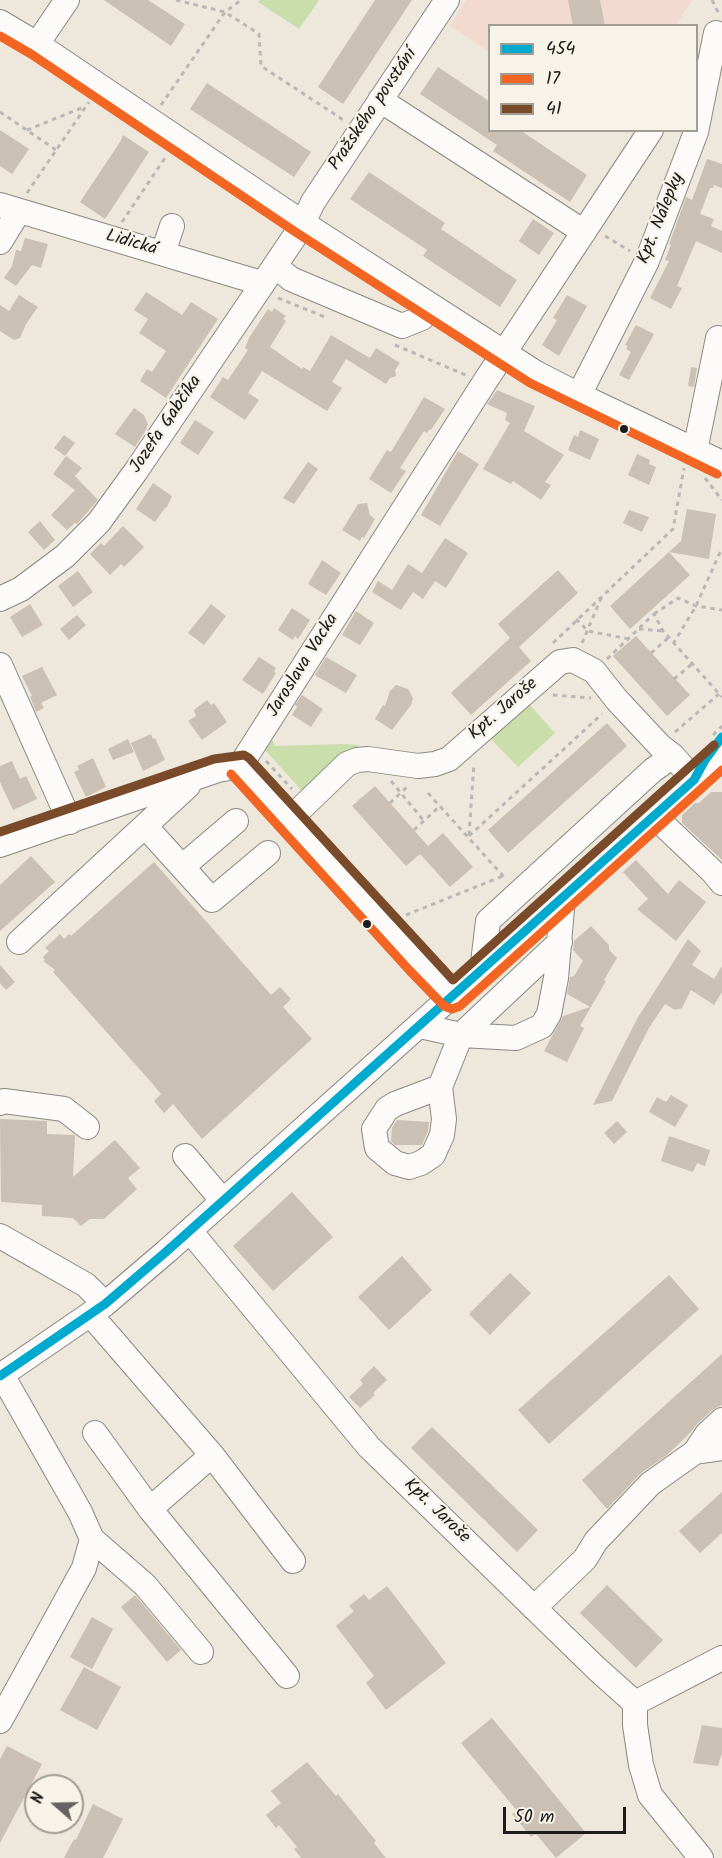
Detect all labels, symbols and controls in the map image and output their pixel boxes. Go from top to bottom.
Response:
legend [488,24,698,132]
text: 454 [546,35,576,64]
street label: Pražského povstání [325,45,423,175]
text: 17 [546,65,560,94]
text: 41 [546,95,562,124]
street label: Kpt. Nálepky [634,170,690,268]
street label: Lidická [103,226,159,262]
street label: Jozefa Gabčíka [126,372,208,478]
unlabelled marker [618,423,630,435]
street label: Jaroslava Vacka [264,610,344,722]
street label: Kpt. Jaroše [465,674,543,746]
unlabelled marker [361,918,373,930]
street label: Kpt. Jaroše [398,1475,474,1549]
north arrow [24,1774,84,1834]
text: N [25,1789,52,1807]
scale bar [506,1795,629,1833]
text: 50 m [514,1803,554,1832]

